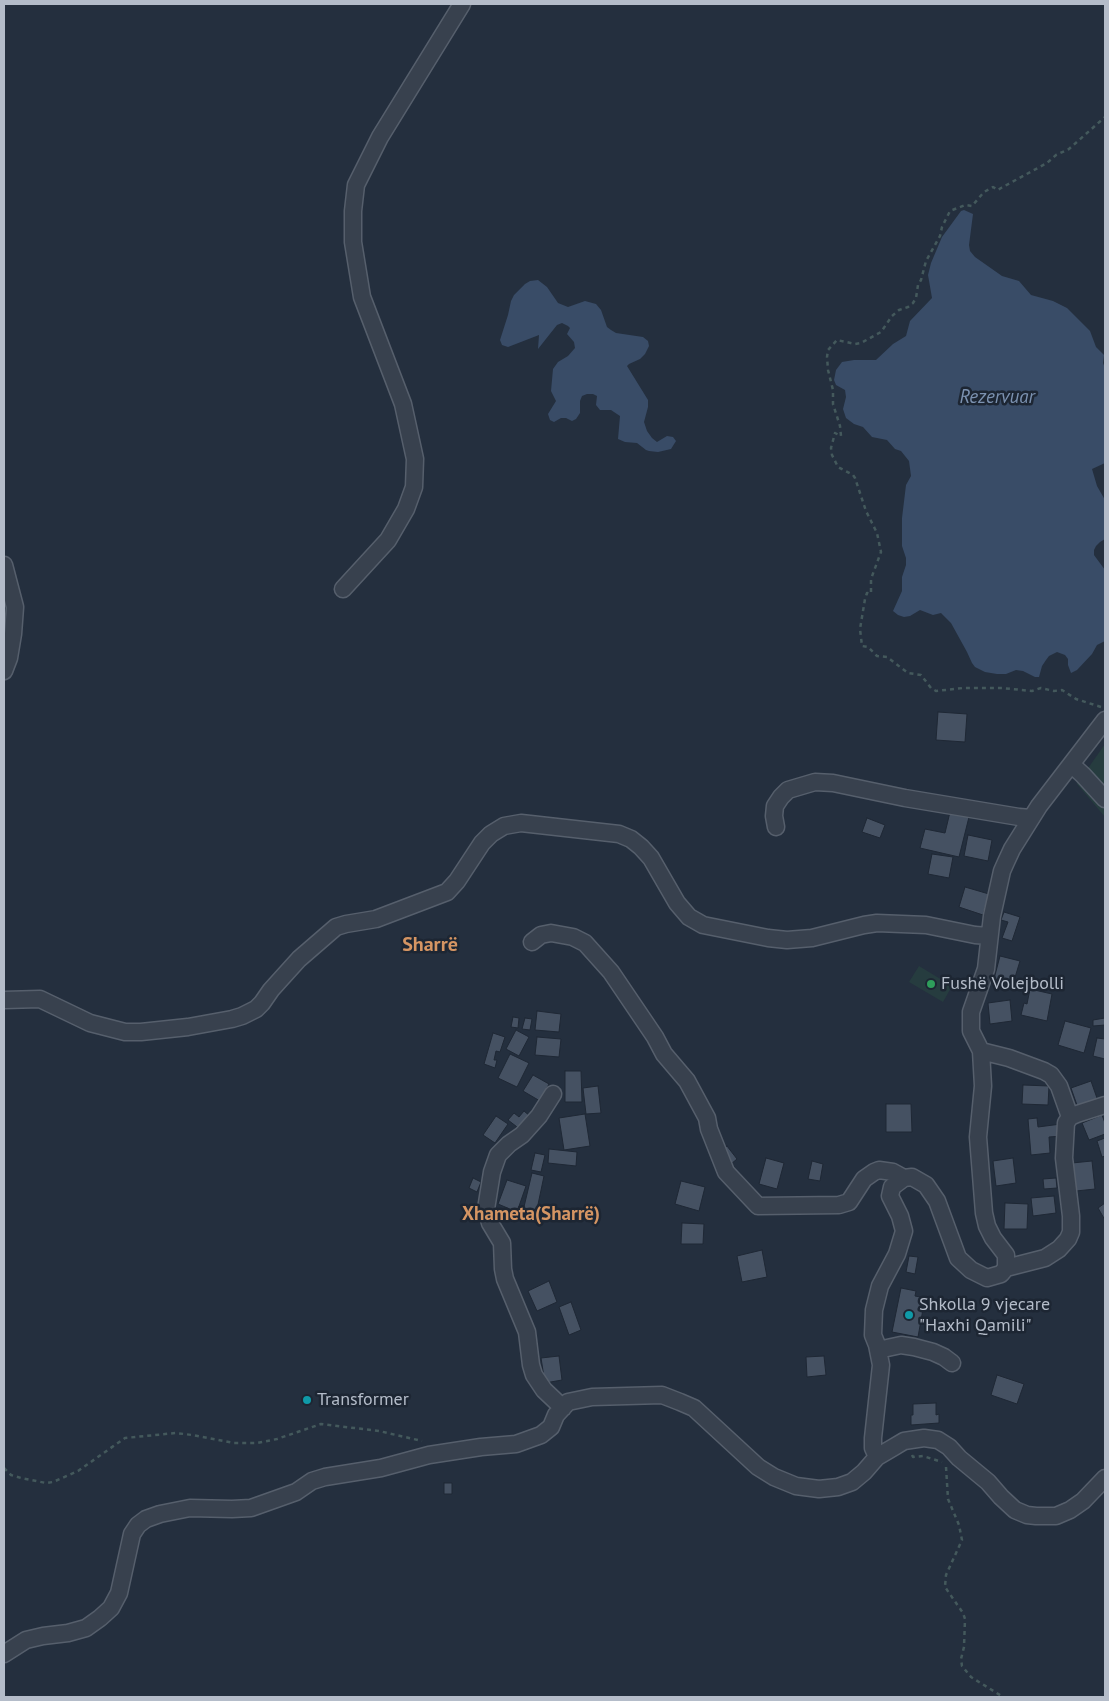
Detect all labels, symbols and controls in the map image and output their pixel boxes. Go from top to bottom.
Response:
water label: Rezervuar [959,387,1035,409]
district label: Sharrë [402,933,458,957]
place label: Fushë Volejbolli [941,973,1064,995]
marker: Fushë Volejbolli [925,978,937,990]
district label: Xhameta(Sharrë) [462,1204,600,1226]
place label: Shkolla 9 vjecare "Haxhi Qamili" [919,1294,1050,1336]
marker: Shkolla 9 vjecare "Haxhi Qamili" [903,1309,915,1321]
place label: Transformer [317,1389,409,1411]
marker: Transformer [301,1394,313,1406]

